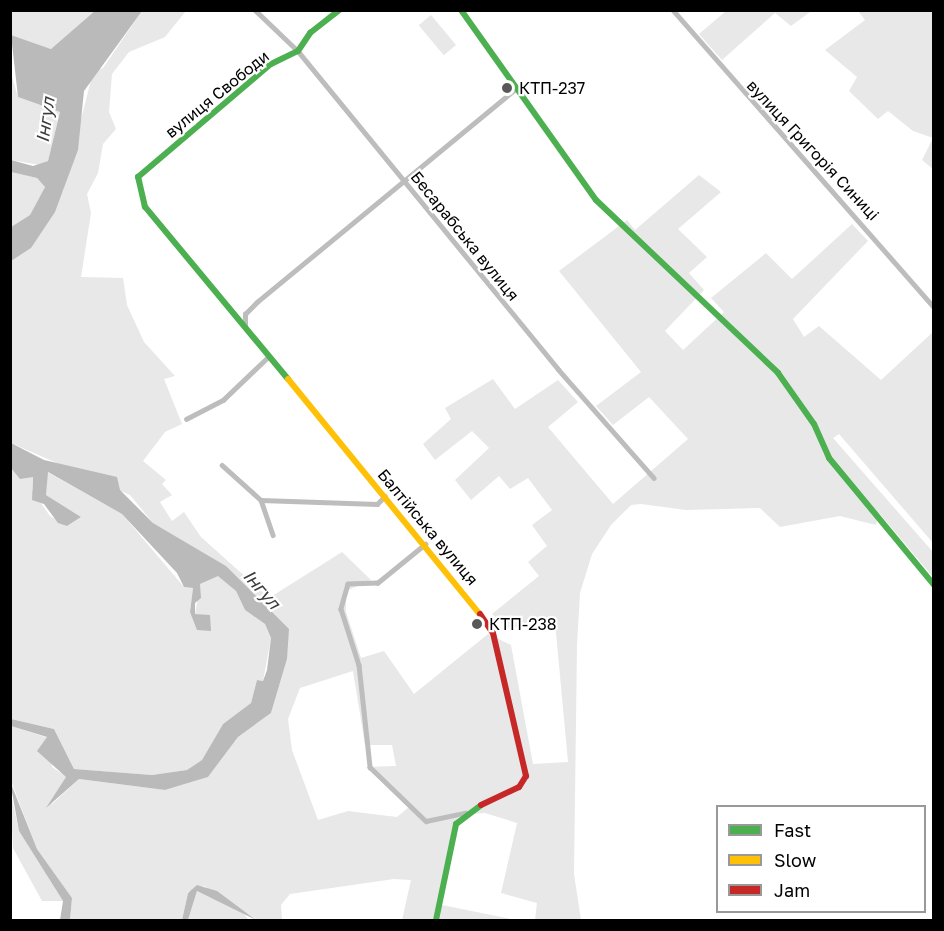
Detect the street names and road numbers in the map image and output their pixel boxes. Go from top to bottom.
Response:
street label: вулиця Свободи [161,46,273,142]
street label: вулиця Григорія Синиці [743,76,883,224]
street label: Бесарабська вулиця [407,167,523,305]
street label: Балтійська вулиця [374,465,482,589]

